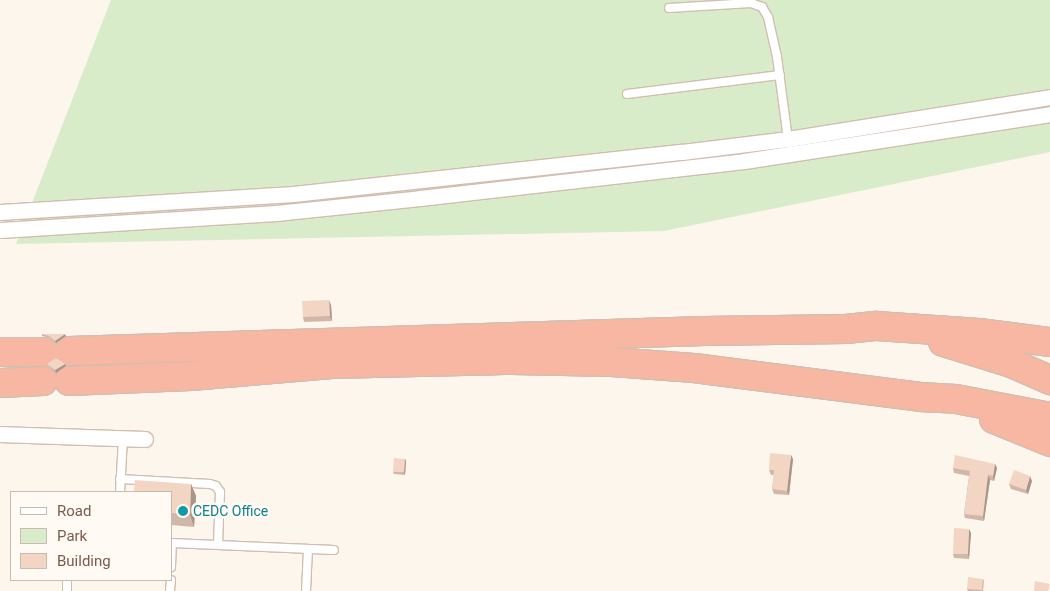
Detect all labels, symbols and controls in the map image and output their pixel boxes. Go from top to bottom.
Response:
legend [10,491,172,581]
text: Road [57,502,91,520]
place label: CEDC Office [193,503,268,519]
marker: CEDC Office [177,505,189,517]
text: Park [57,527,87,545]
text: Building [57,552,111,570]

